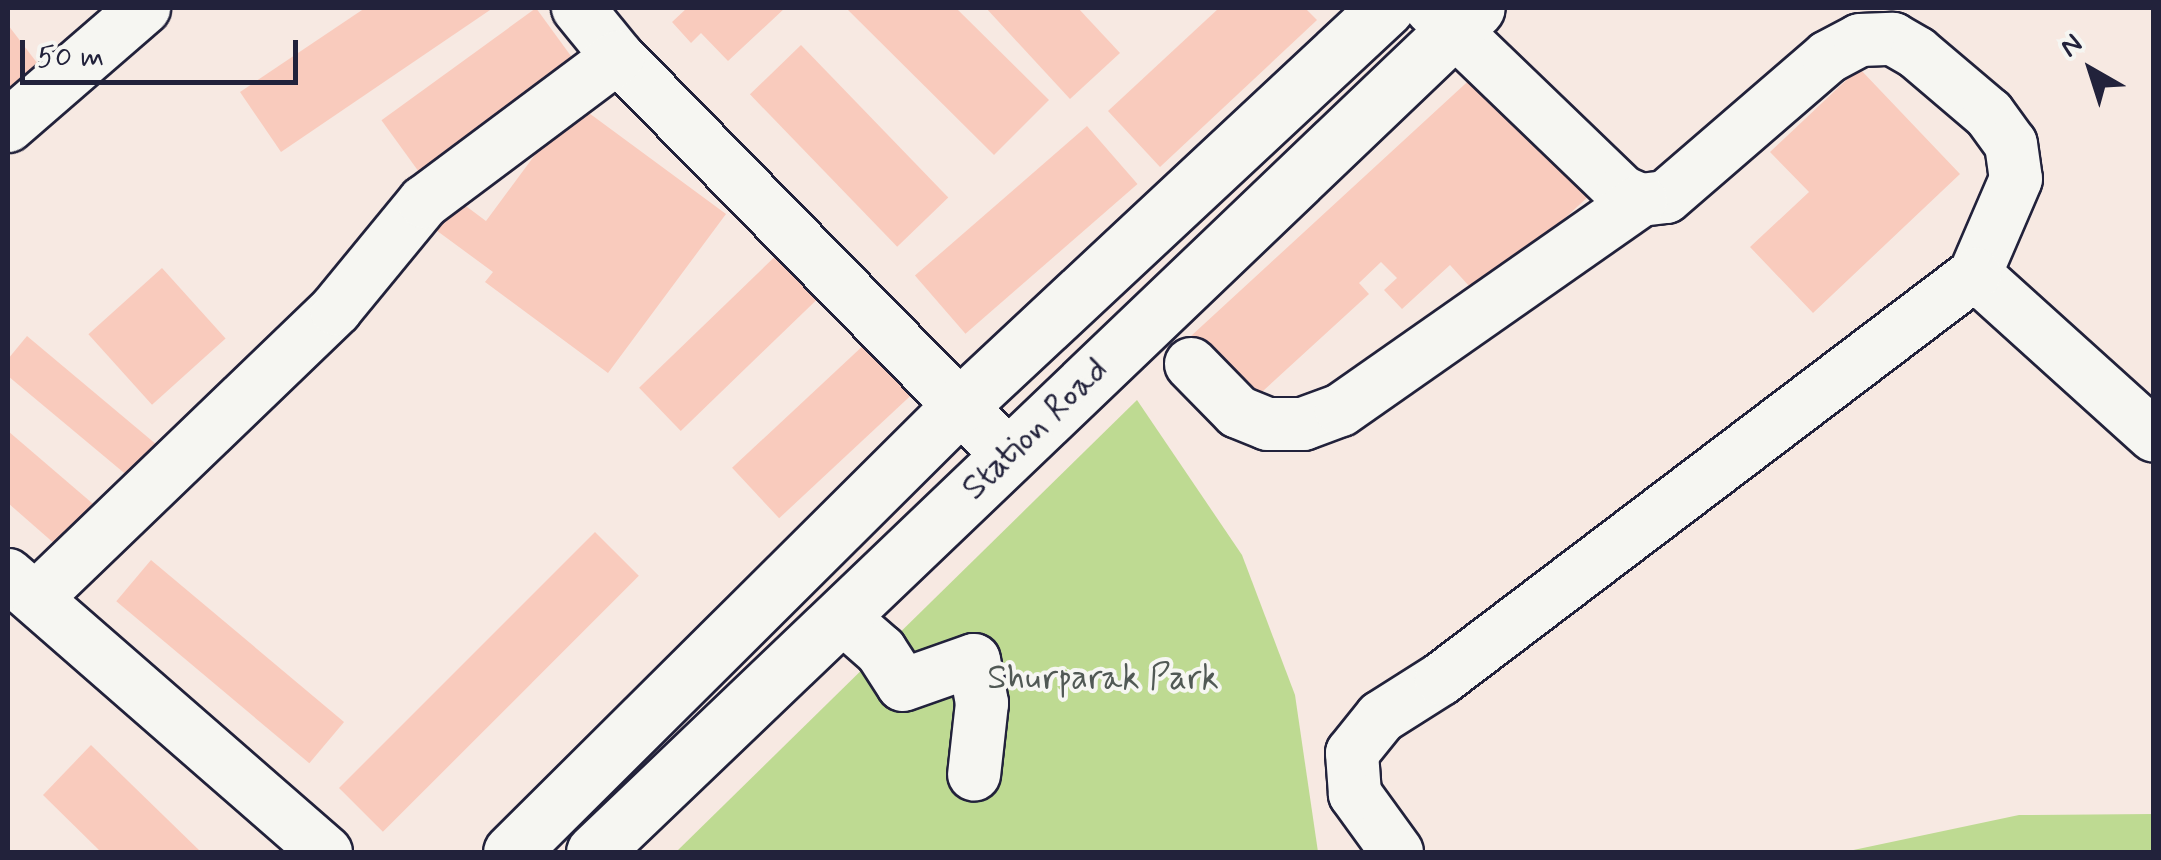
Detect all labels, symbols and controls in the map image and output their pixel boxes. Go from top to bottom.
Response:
scale bar [25,20,302,82]
north arrow [2041,20,2141,120]
text: N [2053,26,2091,67]
text: 50 m [37,38,104,77]
street label: Station Road [955,350,1115,508]
park label: Shurparak Park [987,657,1219,699]

